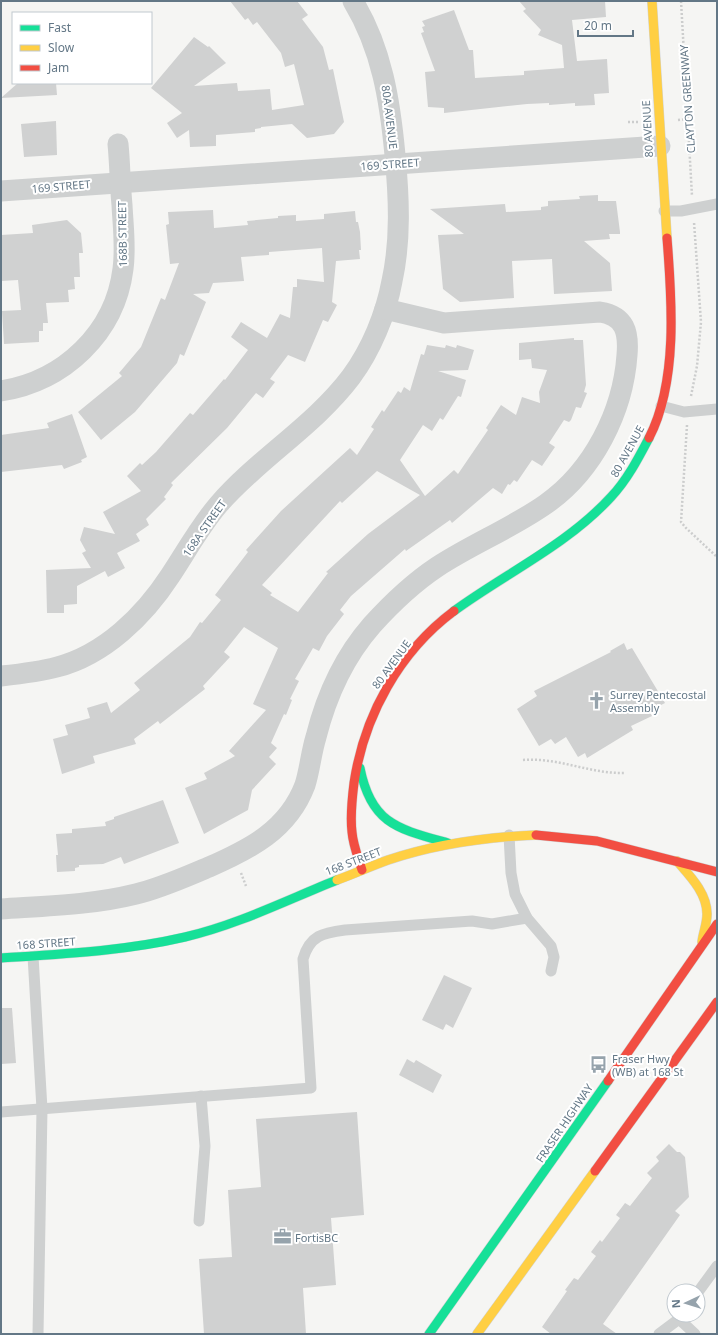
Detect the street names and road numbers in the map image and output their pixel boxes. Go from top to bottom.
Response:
street label: CLAYTON GREENWAY [676,43,698,154]
street label: 80A AVENUE [379,84,401,150]
street label: 80 AVENUE [638,100,656,158]
street label: 169 STREET [360,154,420,174]
street label: 169 STREET [31,176,91,196]
street label: 168B STREET [114,201,130,267]
street label: 80 AVENUE [607,422,647,480]
street label: 168A STREET [179,497,229,559]
street label: 80 AVENUE [368,636,414,692]
street label: 168 STREET [323,843,383,879]
street label: 168 STREET [16,933,76,953]
street label: FRASER HIGHWAY [532,1080,596,1165]

